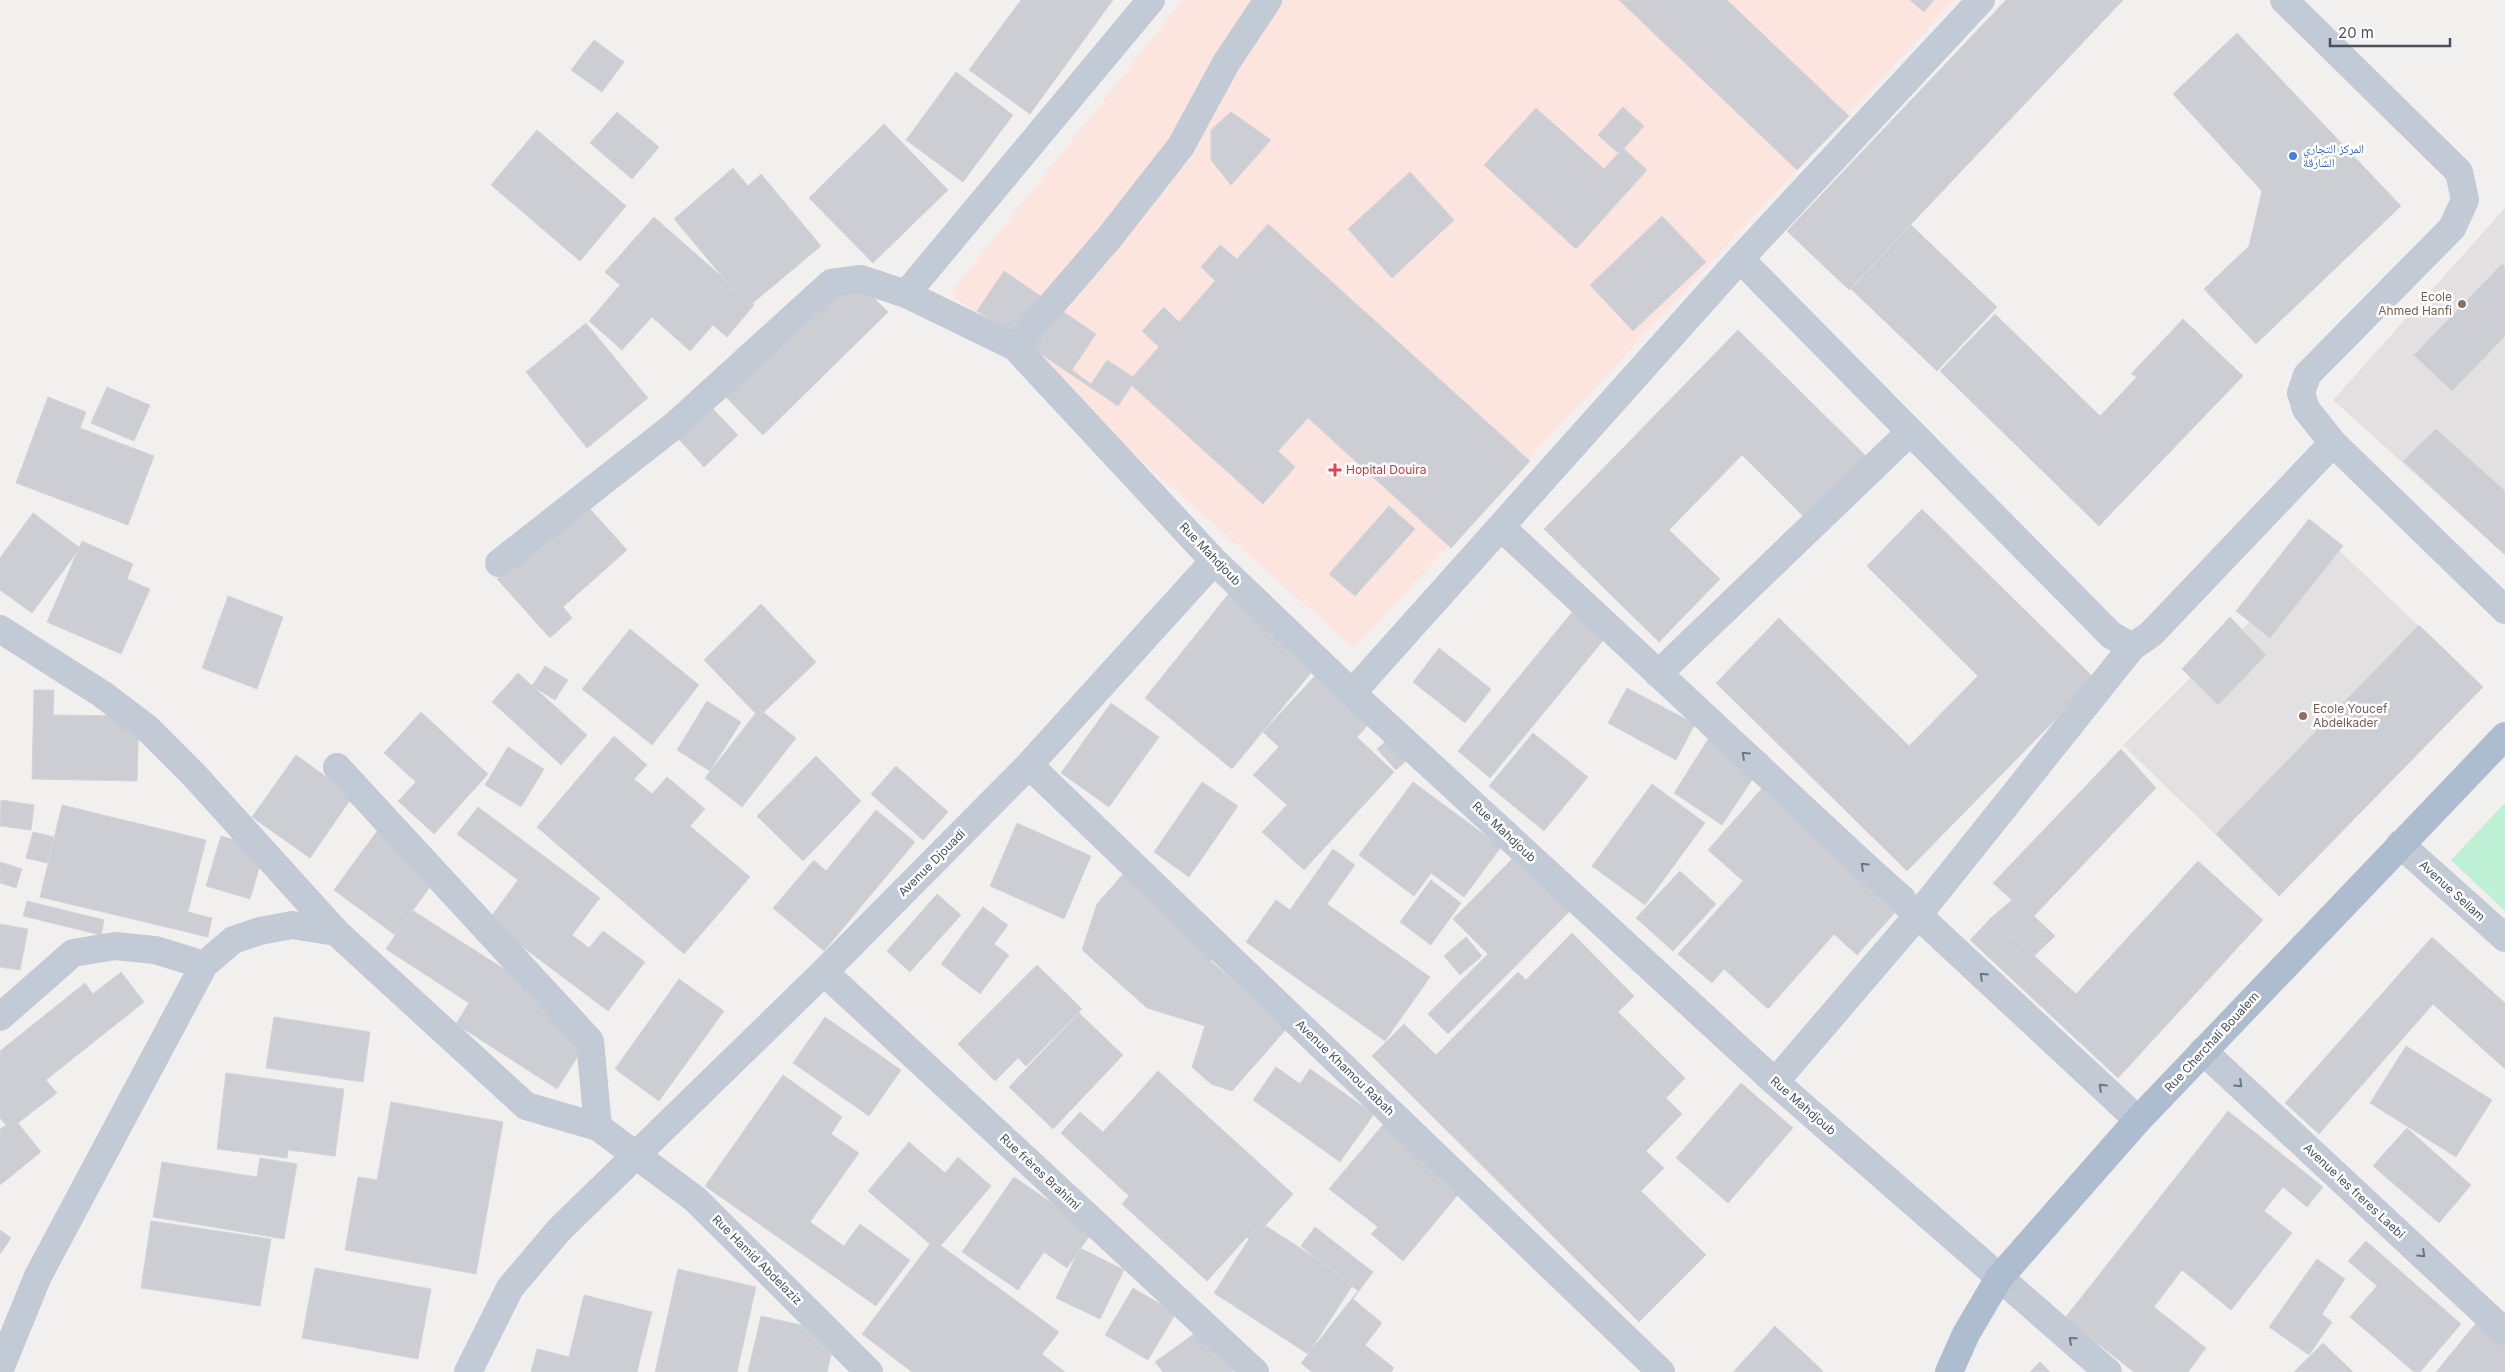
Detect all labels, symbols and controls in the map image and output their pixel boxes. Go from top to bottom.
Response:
scale bar [2330,15,2450,47]
text: 20 m [2338,23,2374,42]
place label: المركز التجاري الشارقة [2303,141,2364,170]
marker: المركز التجاري الشارقة [2287,150,2299,162]
place label: Ecole Ahmed Hanfi [2378,289,2452,318]
marker: Ecole Ahmed Hanfi [2456,298,2468,310]
place label: Hopital Douira [1346,462,1426,477]
marker: Hopital Douira [1328,463,1342,477]
street label: Rue Mahdjoub [1177,519,1244,588]
place label: Ecole Youcef Abdelkader [2313,701,2388,730]
marker: Ecole Youcef Abdelkader [2297,710,2309,722]
one-way arrow [1742,752,1751,761]
street label: Rue Mahdjoub [1469,798,1539,865]
street label: Avenue Djouadi [895,826,968,899]
street label: Avenue Sellam [2416,857,2488,924]
one-way arrow [1861,862,1870,871]
one-way arrow [1980,973,1989,982]
street label: Rue Cherchali Boualem [2161,988,2262,1095]
street label: Avenue Khamou Rabah [1293,1017,1398,1119]
street label: Rue Mahdjoub [1768,1073,1839,1138]
one-way arrow [2233,1078,2242,1087]
one-way arrow [2099,1084,2108,1093]
street label: Rue frères Brahimi [997,1131,1084,1213]
street label: Avenue les freres Laebi [2301,1140,2408,1241]
street label: Rue Hamid Abdelaziz [709,1212,805,1308]
one-way arrow [2416,1249,2425,1258]
one-way arrow [2068,1337,2077,1346]

